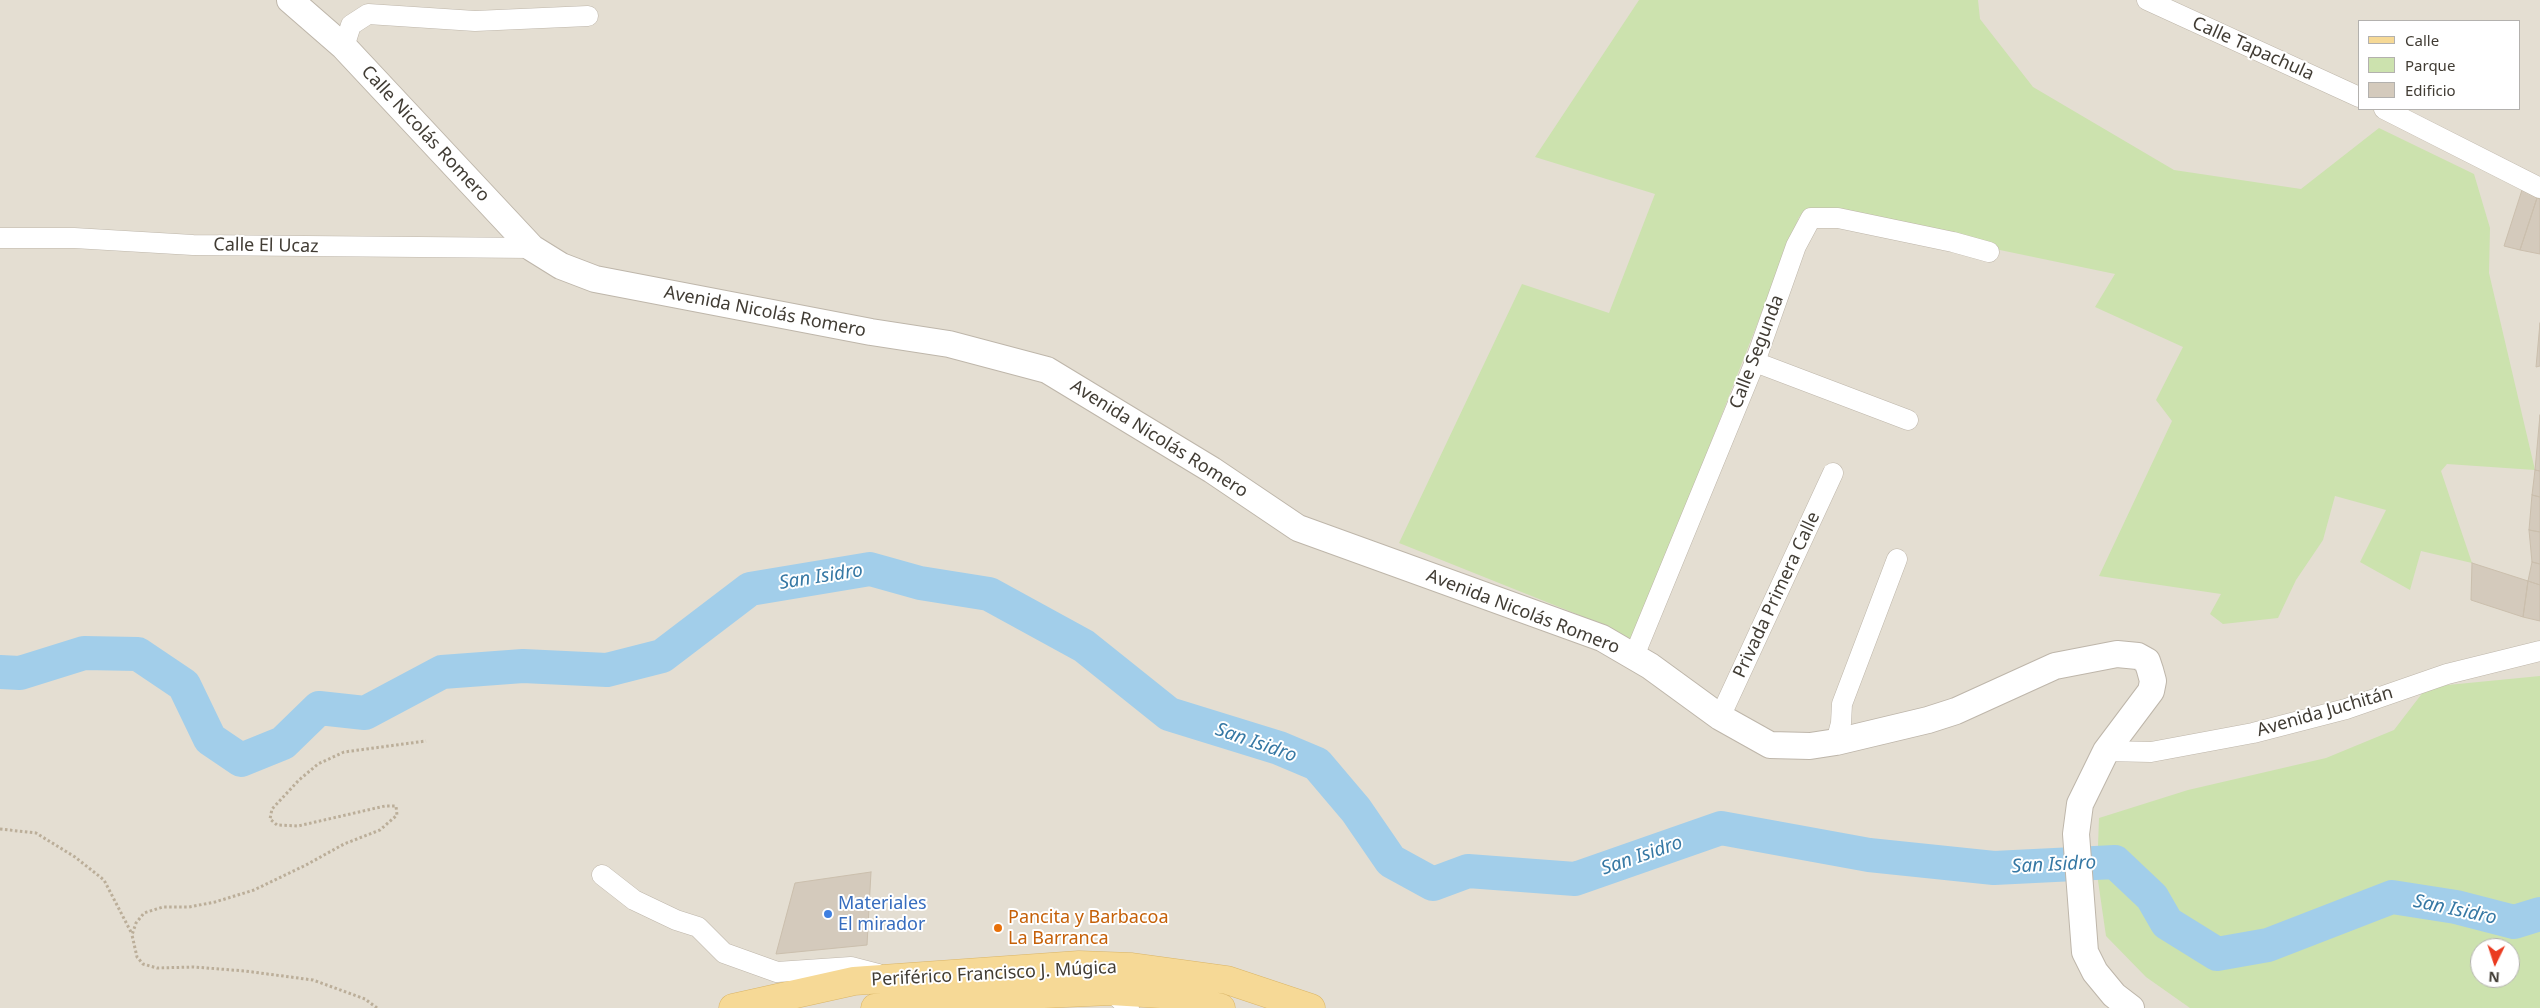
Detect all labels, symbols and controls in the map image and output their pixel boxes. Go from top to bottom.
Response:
street label: Calle Tapachula [2189,12,2317,86]
legend [2358,20,2520,110]
text: Calle [2405,30,2439,50]
text: Parque [2405,55,2455,75]
street label: Calle Nicolás Romero [356,61,494,207]
text: Edificio [2405,80,2456,100]
street label: Calle El Ucaz [213,234,319,258]
street label: Avenida Nicolás Romero [662,282,868,342]
street label: Calle Segunda [1725,292,1789,412]
street label: Avenida Nicolás Romero [1066,375,1252,503]
street label: Privada Primera Calle [1729,509,1825,681]
water label: San Isidro [777,559,865,595]
street label: Avenida Nicolás Romero [1423,565,1623,659]
street label: Avenida Juchitán [2254,682,2396,742]
water label: San Isidro [1212,718,1300,768]
water label: San Isidro [1598,831,1686,881]
water label: San Isidro [2011,851,2097,879]
water label: San Isidro [2411,890,2499,930]
place label: Materiales El mirador [838,893,927,936]
place label: Pancita y Barbacoa La Barranca [1008,907,1169,950]
marker: Materiales El mirador [822,908,834,920]
marker: Pancita y Barbacoa La Barranca [992,922,1004,934]
north arrow [2470,938,2520,988]
street label: Periférico Francisco J. Múgica [871,957,1117,991]
text: N [2488,968,2500,987]

